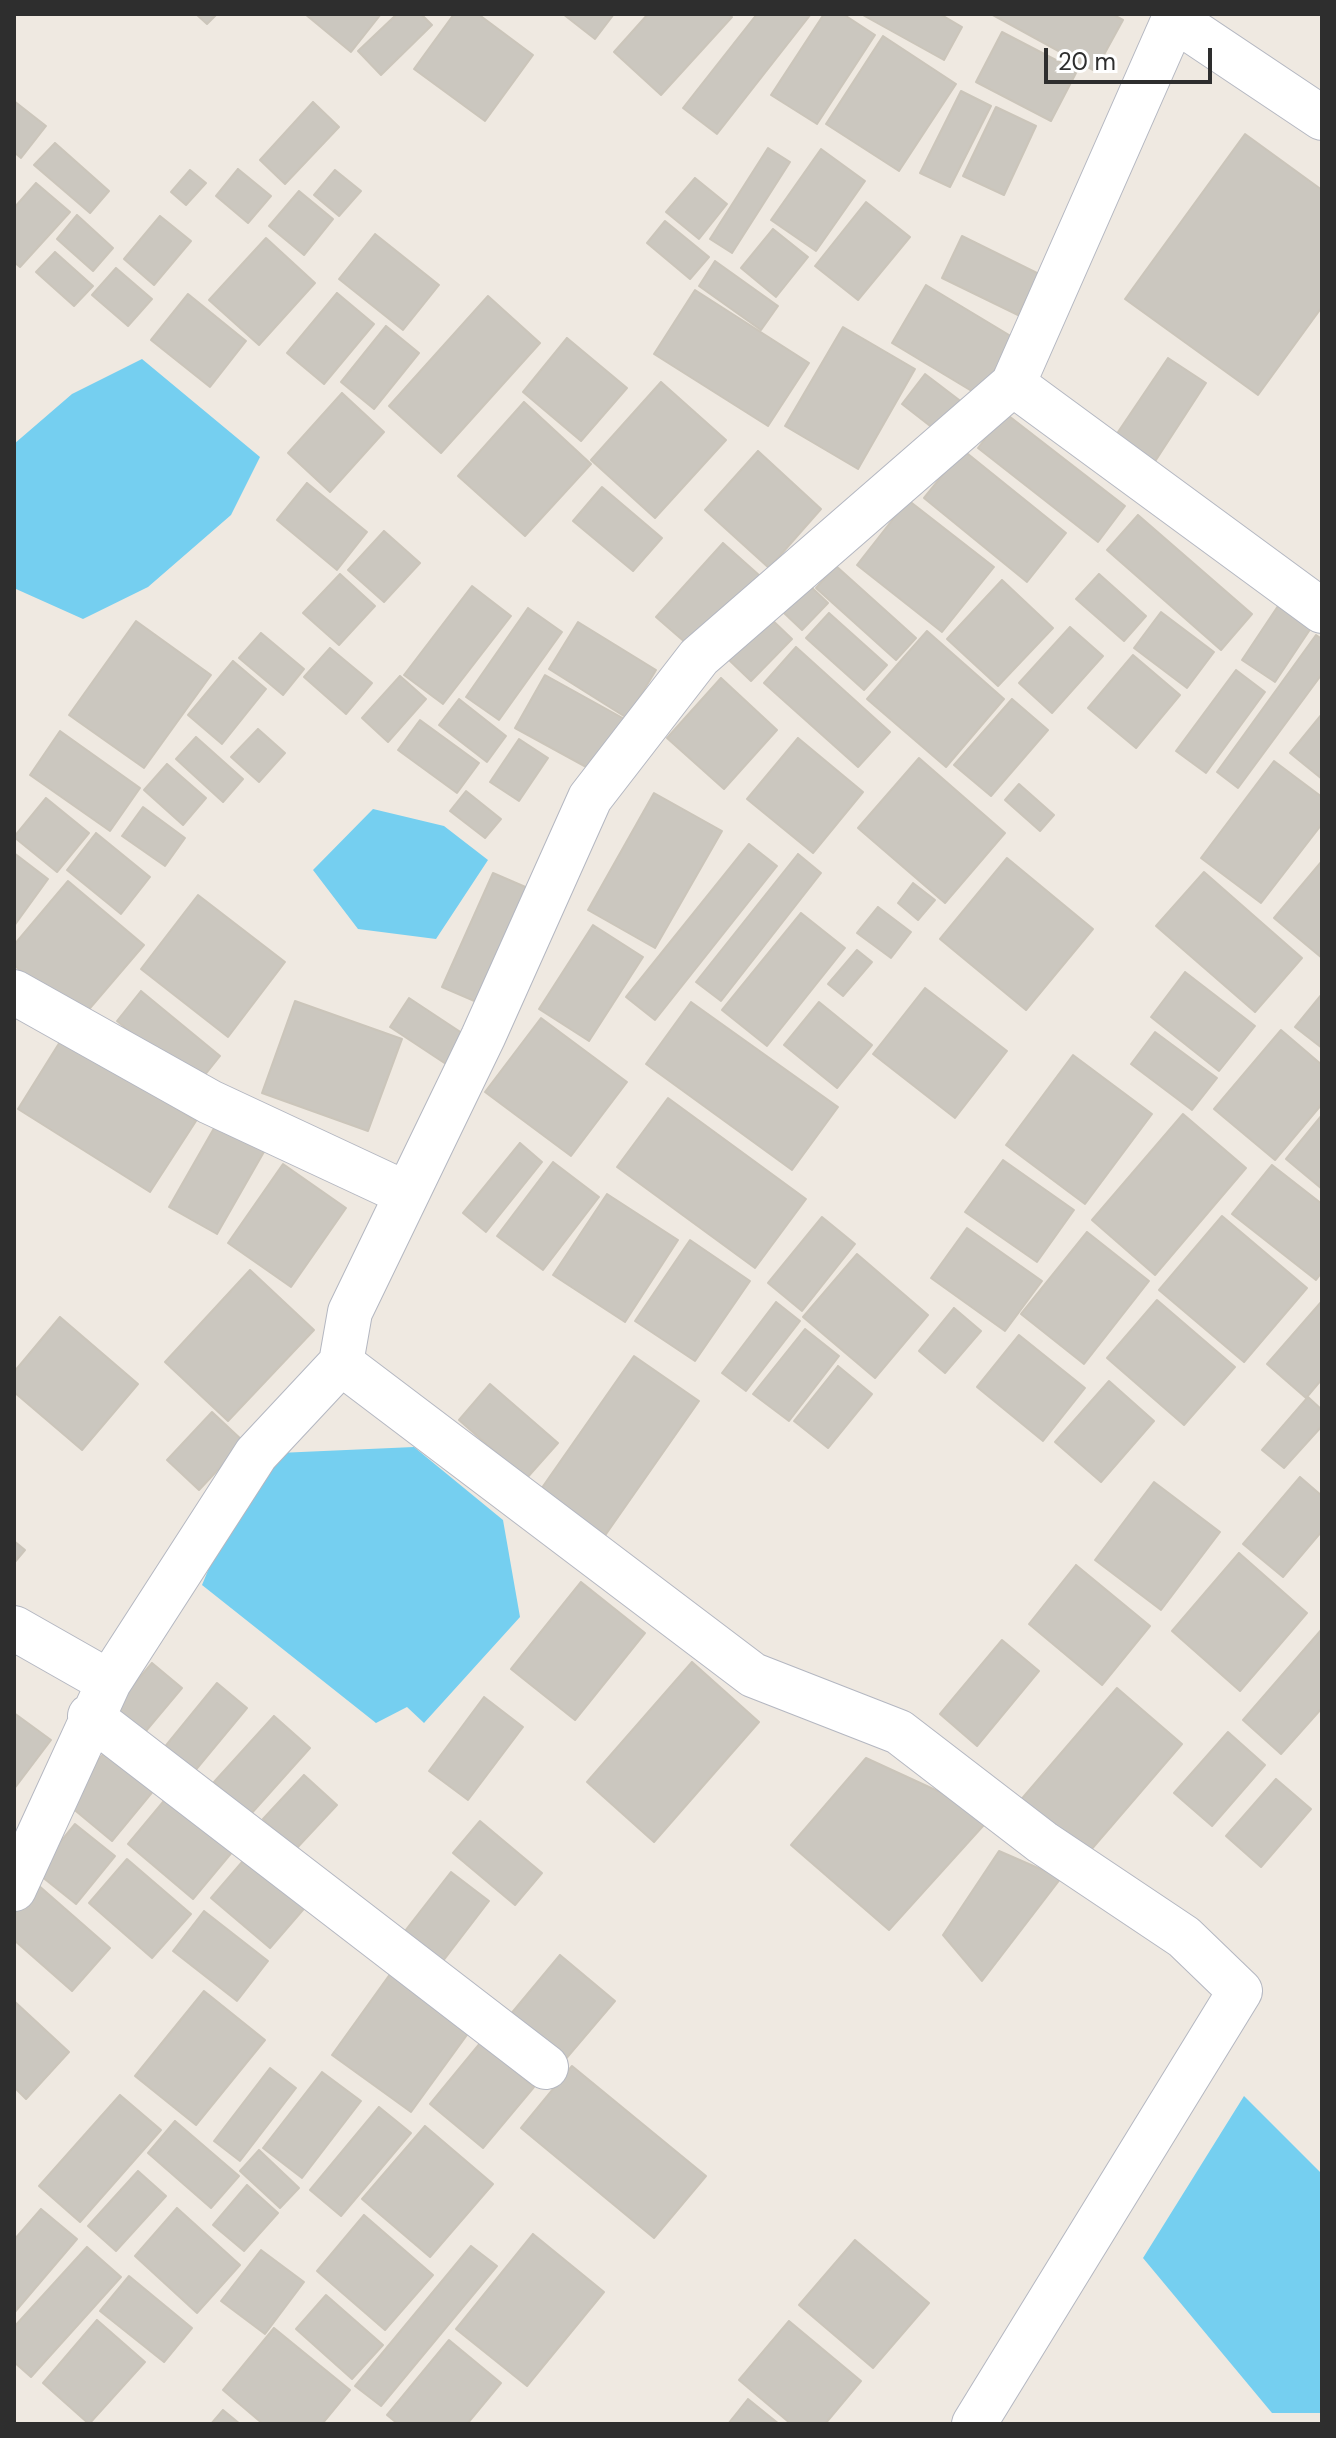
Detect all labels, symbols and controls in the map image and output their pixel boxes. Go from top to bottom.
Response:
scale bar [1048,32,1216,82]
text: 20 m [1058,46,1116,77]

